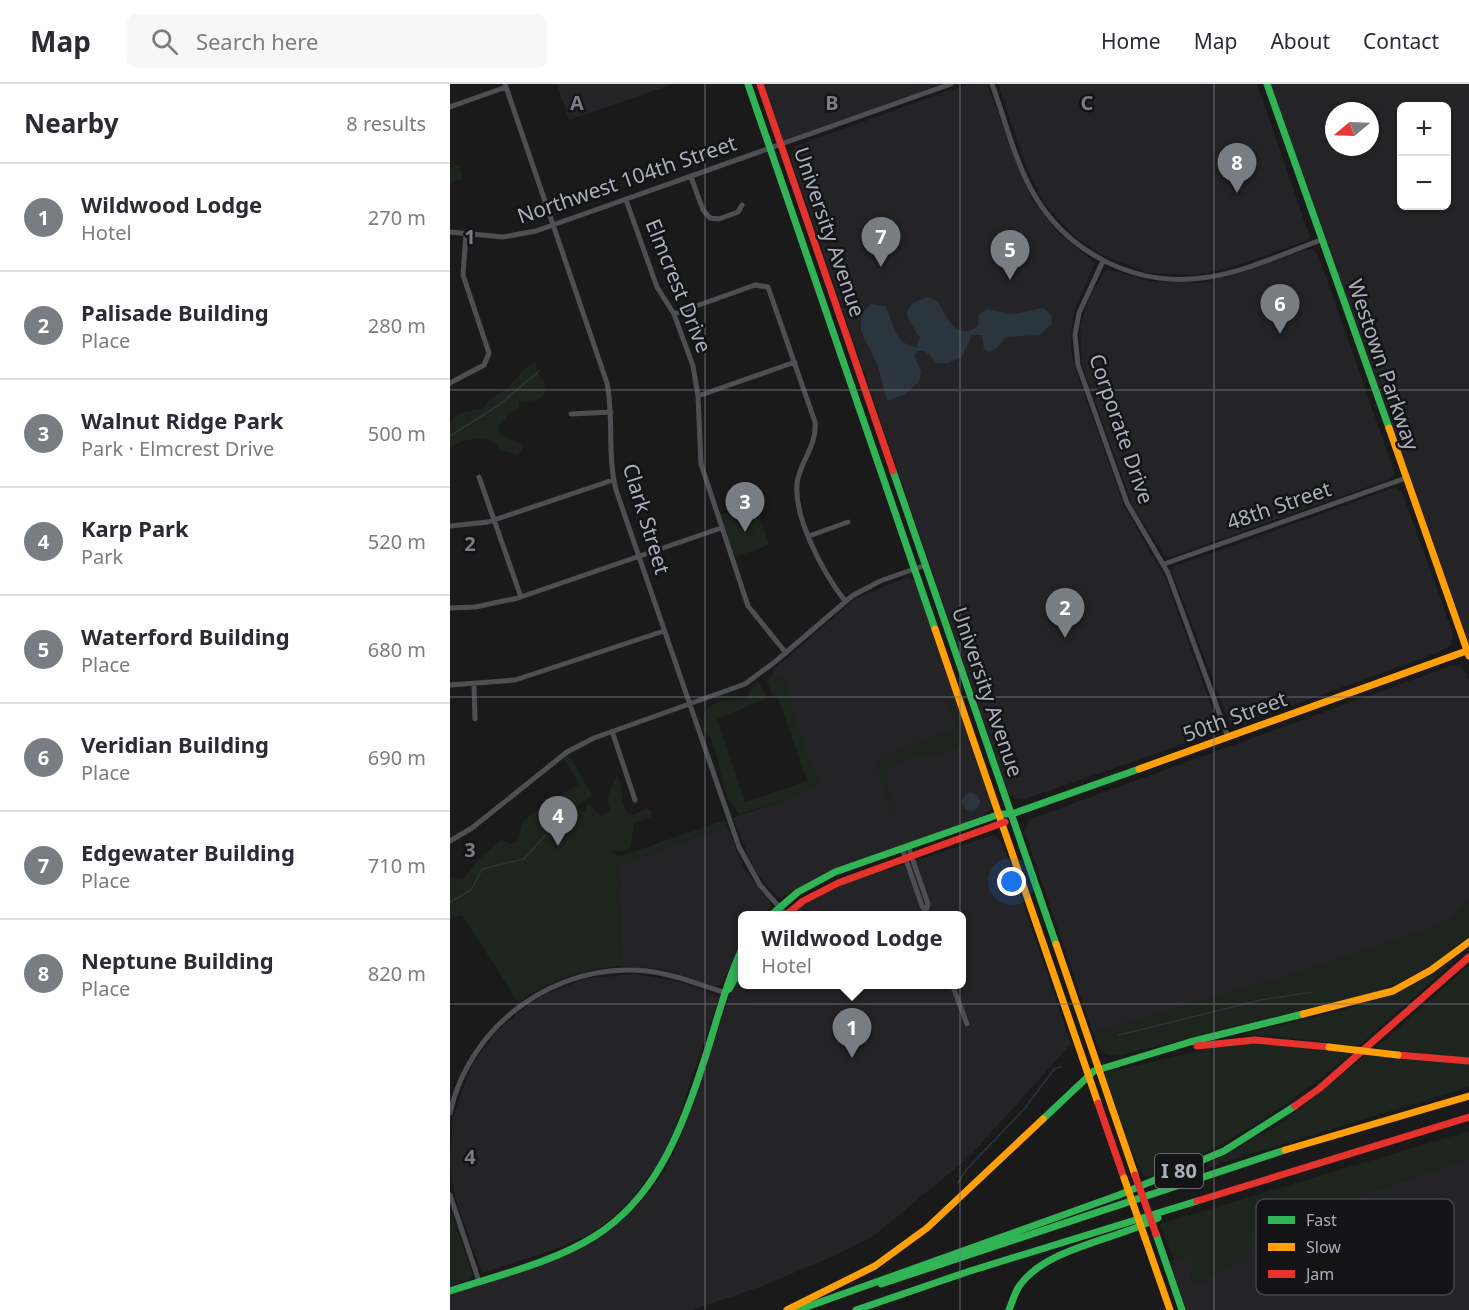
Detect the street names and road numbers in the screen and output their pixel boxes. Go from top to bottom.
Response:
street label: Northwest 104th Street [513,128,740,230]
street label: University Avenue [788,143,872,320]
street label: Elmcrest Drive [639,215,718,357]
street label: Westown Parkway [1342,275,1426,454]
street label: Corporate Drive [1083,350,1161,508]
street label: Clark Street [617,460,677,578]
street label: 48th Street [1223,474,1335,536]
street label: University Avenue [946,603,1030,780]
street label: 50th Street [1179,684,1291,748]
road number: I 80 [1155,1154,1203,1188]

